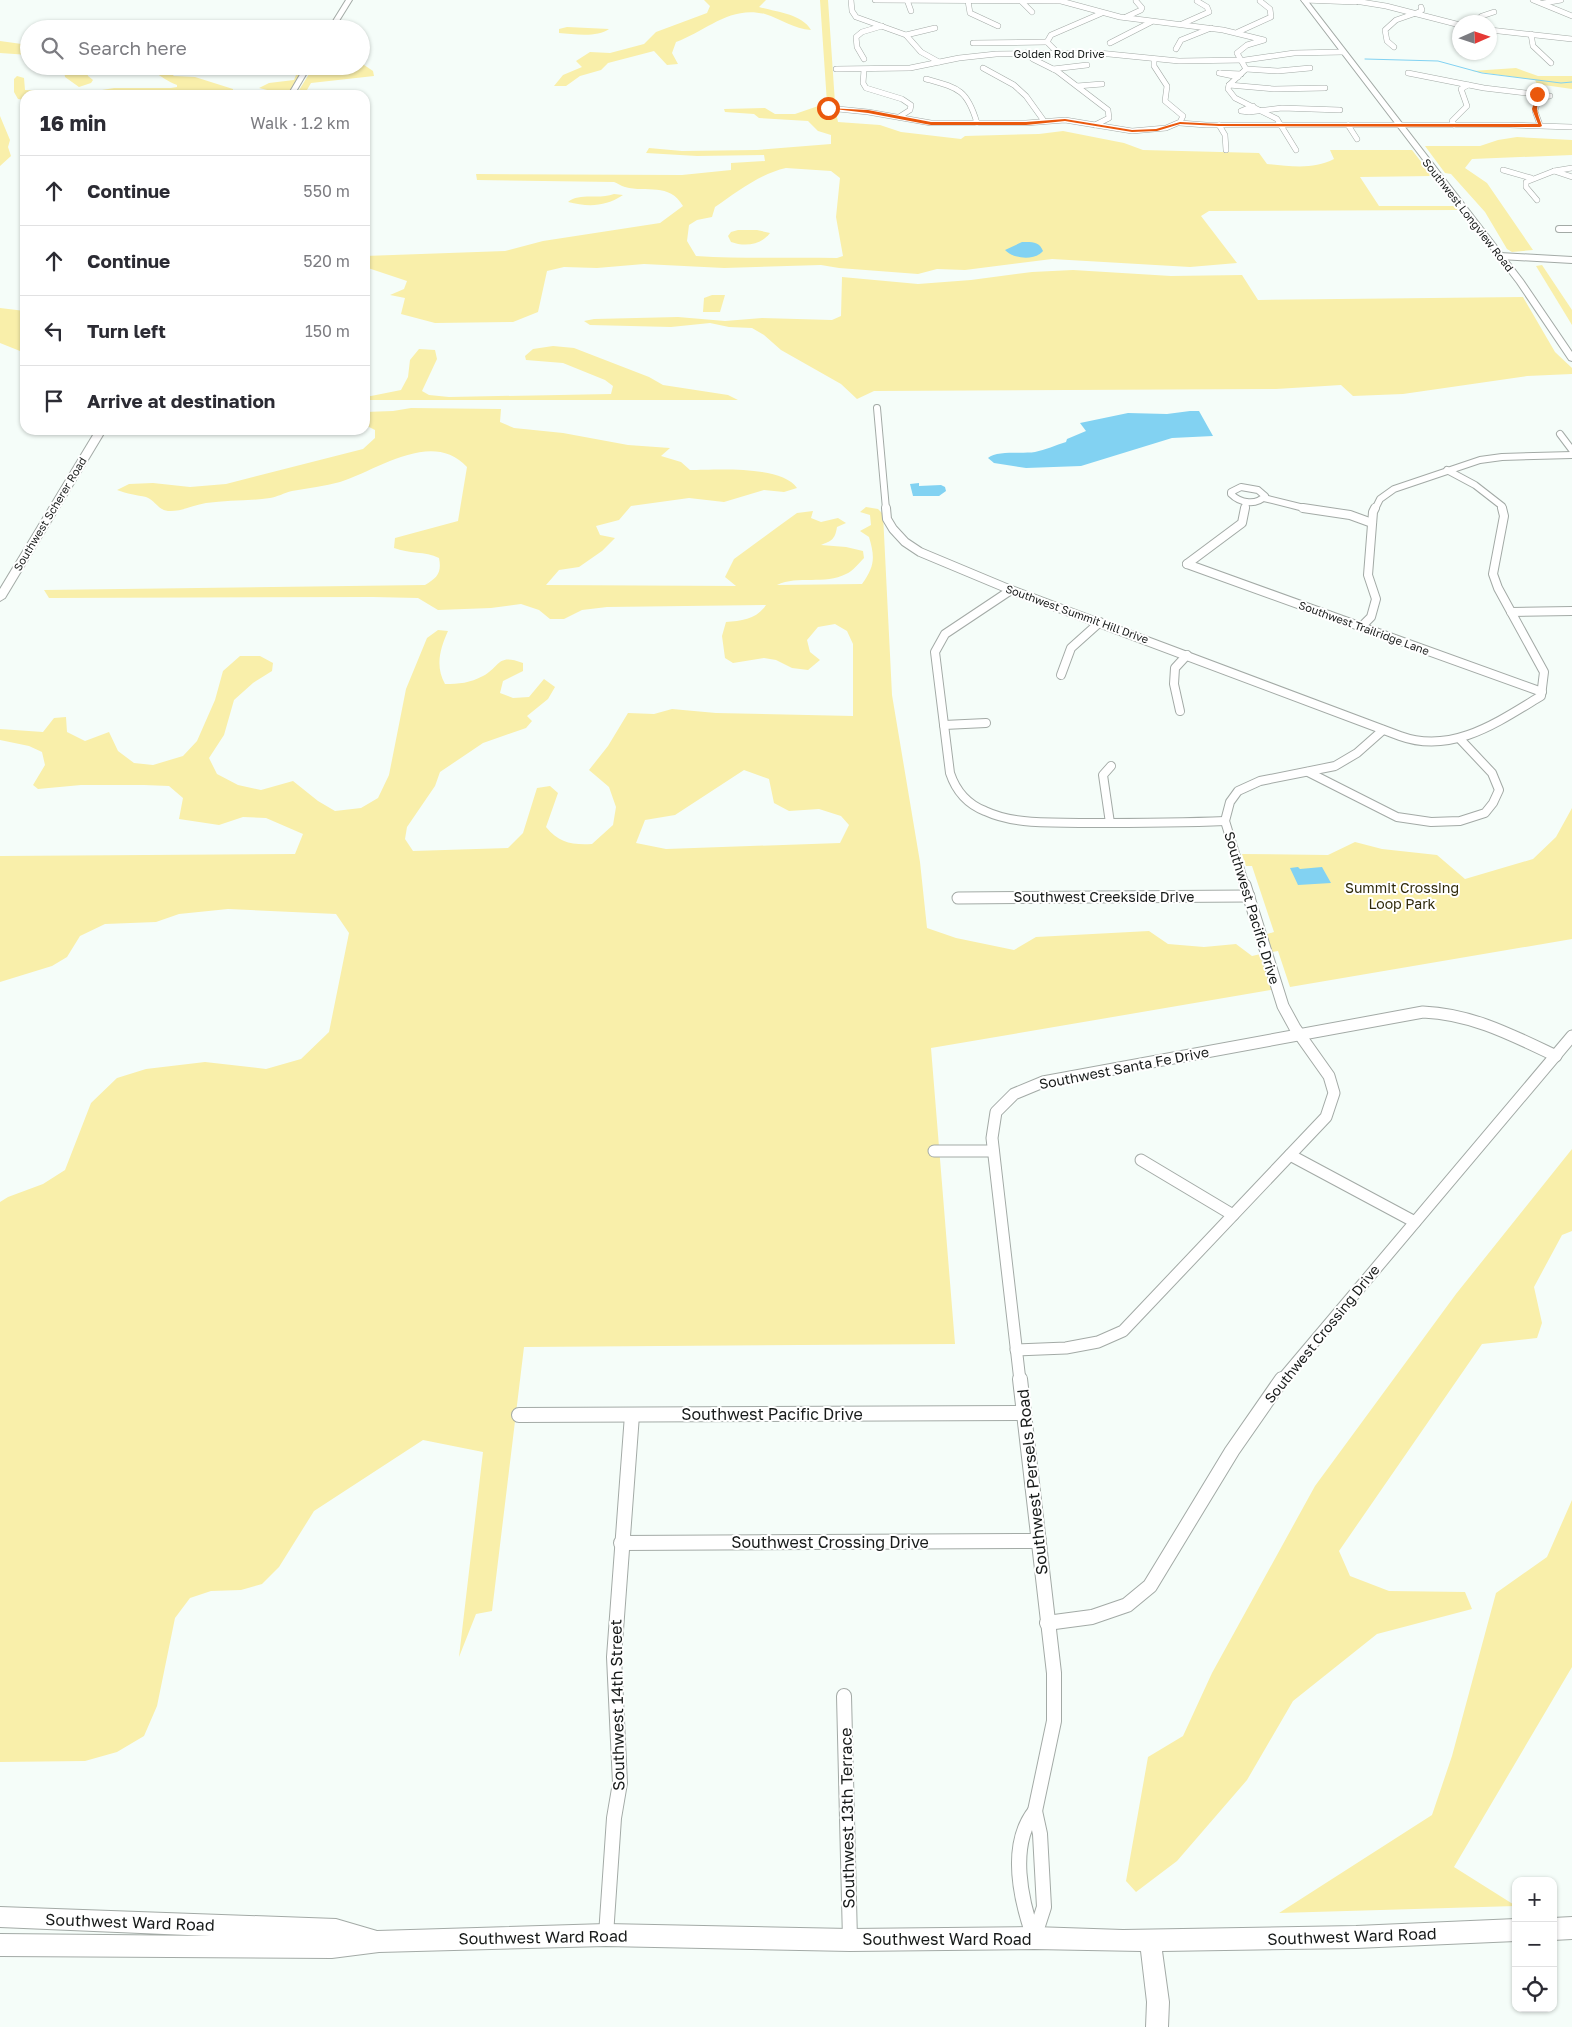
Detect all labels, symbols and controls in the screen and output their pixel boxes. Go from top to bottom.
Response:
north arrow [1452,15,1497,60]
search box [20,20,370,75]
icon: search [38,34,66,62]
text: Search here [78,36,187,59]
street label: Golden Rod Drive [1013,47,1105,60]
route end [1526,83,1549,106]
route start [817,97,840,120]
text: 16 min [40,110,106,136]
text: Walk · 1.2 km [250,113,350,133]
street label: Southwest Longview Road [1420,156,1517,274]
icon: ahead [40,177,68,205]
text: Continue [87,179,170,202]
text: 550 m [303,181,350,201]
icon: ahead [40,247,68,275]
text: Continue [87,249,170,272]
text: 520 m [303,251,350,271]
icon: left [40,317,68,345]
text: Turn left [87,319,166,342]
text: 150 m [305,321,350,341]
icon: arrive [40,387,68,415]
text: Arrive at destination [87,389,275,412]
street label: Southwest Scherer Road [10,455,89,573]
street label: Southwest Summit Hill Drive [1004,582,1150,645]
street label: Southwest Trailridge Lane [1297,598,1431,657]
street label: Southwest Pacific Drive [1221,829,1284,986]
park label: Summit Crossing Loop Park [1345,879,1459,912]
street label: Southwest Creekside Drive [1014,888,1194,905]
street label: Southwest Santa Fe Drive [1038,1043,1210,1092]
street label: Southwest Crossing Drive [1261,1261,1383,1406]
street label: Southwest Persels Road [1012,1388,1052,1576]
street label: Southwest Pacific Drive [681,1404,863,1424]
street label: Southwest Crossing Drive [731,1532,929,1552]
street label: Southwest 14th Street [606,1619,628,1791]
street label: Southwest 13th Terrace [835,1727,859,1909]
map controls [1512,1877,1557,2012]
button: + [1512,1877,1557,1922]
street label: Southwest Ward Road [45,1909,215,1935]
button: − [1512,1922,1557,1967]
street label: Southwest Ward Road [1267,1923,1437,1949]
street label: Southwest Ward Road [458,1926,628,1948]
street label: Southwest Ward Road [862,1929,1032,1949]
button: locate [1512,1967,1557,2012]

